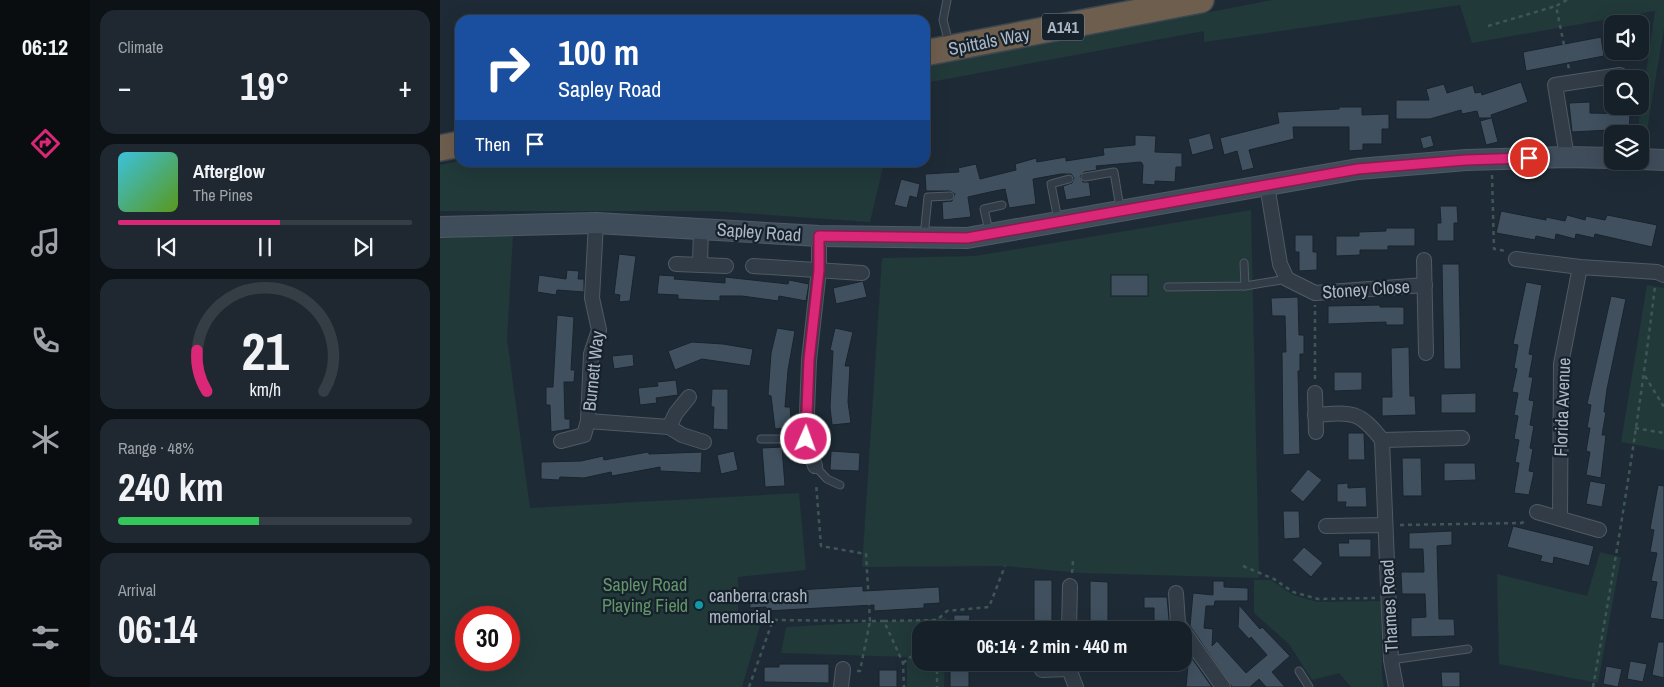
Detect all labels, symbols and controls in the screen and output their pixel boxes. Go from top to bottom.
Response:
road number: A141 [1042,14,1084,41]
map controls [1604,15,1649,170]
button: sound [1604,15,1649,60]
street label: Spittals Way [946,21,1032,61]
text: 100 m [558,29,639,76]
text: 06:12 [22,32,68,62]
icon: right [475,35,540,100]
text: Climate [118,36,163,58]
text: 19° [240,61,290,112]
text: − [118,68,131,106]
text: + [399,68,412,106]
button: search [1604,70,1649,115]
text: Sapley Road [558,74,661,104]
button: layers [1604,125,1649,170]
icon: directions [28,126,63,161]
icon: arrive [521,130,549,158]
text: Then [475,131,511,157]
pin [1508,137,1550,179]
icon: arrive [1515,144,1543,172]
text: Afterglow [193,158,265,184]
text: The Pines [193,184,253,206]
street label: Sapley Road [716,217,802,247]
icon: music [28,225,63,260]
icon: previous [153,233,181,261]
icon: pause [251,233,279,261]
icon: next [349,233,377,261]
street label: Stoney Close [1321,273,1411,305]
text: 21 [241,316,289,386]
icon: phone [28,323,63,358]
street label: Burnett Way [576,329,610,412]
street label: Florida Avenue [1548,357,1576,457]
text: km/h [249,378,281,402]
position arrow [779,412,831,464]
icon: climate [28,422,63,457]
text: Range · 48% [118,437,194,459]
text: 240 km [118,462,224,513]
icon: car [28,521,63,556]
street label: Thames Road [1374,559,1404,653]
park label: Sapley Road Playing Field [602,572,688,618]
text: Arrival [118,579,156,601]
place label: canberra crash memorial. [709,583,807,629]
marker: canberra crash memorial. [693,599,705,611]
text: 06:14 [118,604,198,655]
speed limit sign: 30 [455,606,520,671]
icon: filters [28,620,63,655]
text: 06:14 · 2 min · 440 m [977,633,1127,659]

